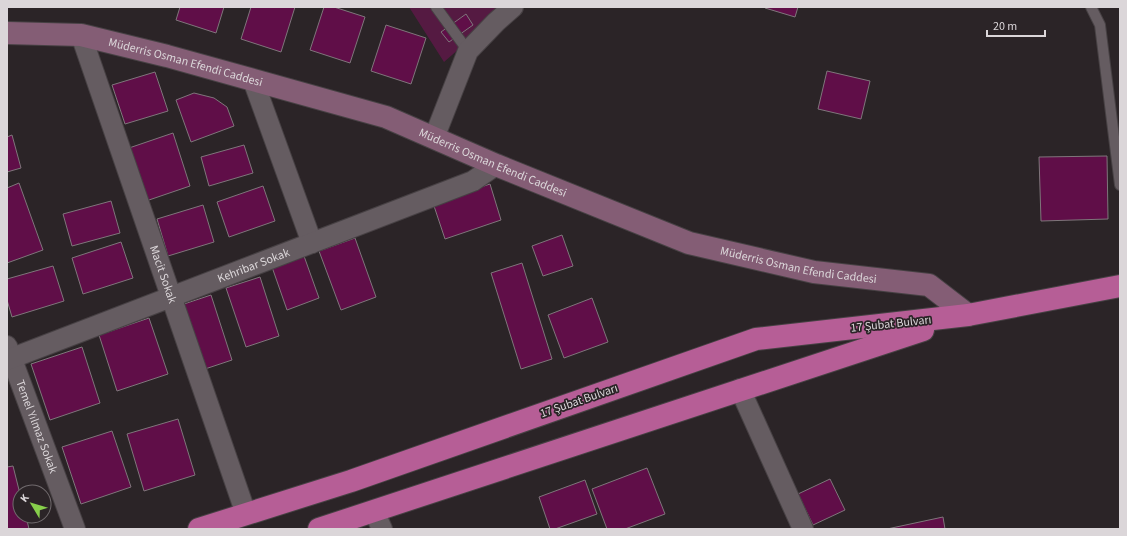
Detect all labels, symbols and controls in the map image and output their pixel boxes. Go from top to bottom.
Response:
scale bar [987,12,1045,38]
text: 20 m [993,18,1017,35]
street label: Müderris Osman Efendi Caddesi [107,33,265,91]
street label: Müderris Osman Efendi Caddesi [416,124,569,201]
street label: Müderris Osman Efendi Caddesi [719,242,878,288]
street label: Macit Sokak [146,243,181,306]
street label: Kehribar Sokak [215,244,292,287]
street label: 17 Şubat Bulvarı [850,311,932,337]
street label: Temel Yılmaz Sokak [12,377,62,476]
street label: 17 Şubat Bulvarı [538,380,620,422]
north arrow [12,484,52,524]
text: K [17,491,33,505]

